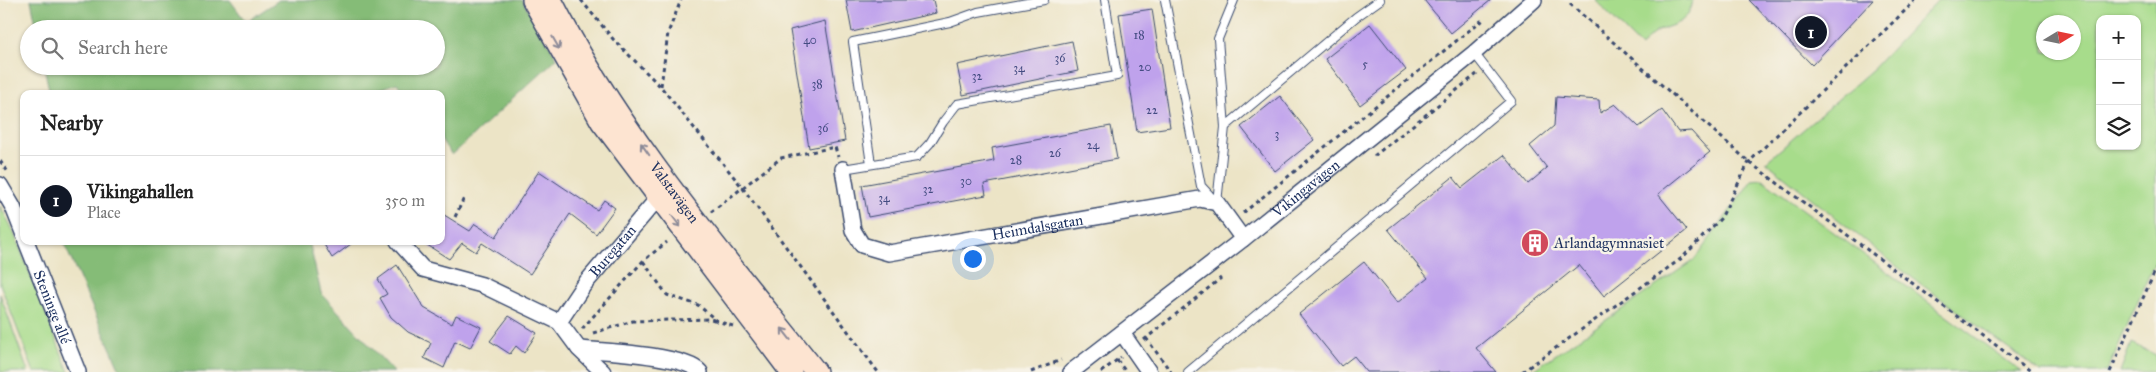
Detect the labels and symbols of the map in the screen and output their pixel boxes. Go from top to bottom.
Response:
pin: 1 [1795,13,1827,51]
north arrow [2036,15,2081,60]
house number: 18 [1133,28,1145,42]
house number: 40 [803,33,817,47]
one-way arrow [551,35,561,49]
house number: 36 [1055,51,1066,65]
house number: 5 [1362,57,1368,71]
house number: 20 [1139,60,1151,74]
house number: 34 [1013,61,1025,75]
house number: 32 [972,69,982,83]
house number: 38 [811,77,823,91]
house number: 22 [1146,103,1158,117]
house number: 36 [818,121,829,135]
house number: 3 [1275,127,1280,141]
house number: 24 [1087,138,1100,152]
one-way arrow [640,142,650,156]
house number: 26 [1049,146,1062,160]
house number: 28 [1010,153,1022,167]
street label: Vikingavägen [1267,156,1343,222]
street label: Valstavägen [645,158,703,227]
house number: 30 [960,174,972,188]
house number: 32 [923,182,933,196]
house number: 34 [878,191,890,205]
street label: Heimdalsgatan [990,210,1084,244]
one-way arrow [671,214,682,227]
street label: Buregatan [585,221,640,281]
building icon: Arlandagymnasiet [1520,228,1550,258]
place label: Arlandagymnasiet [1553,234,1665,252]
your location [960,246,986,272]
street label: Steninge allé [29,268,75,347]
one-way arrow [781,328,792,341]

